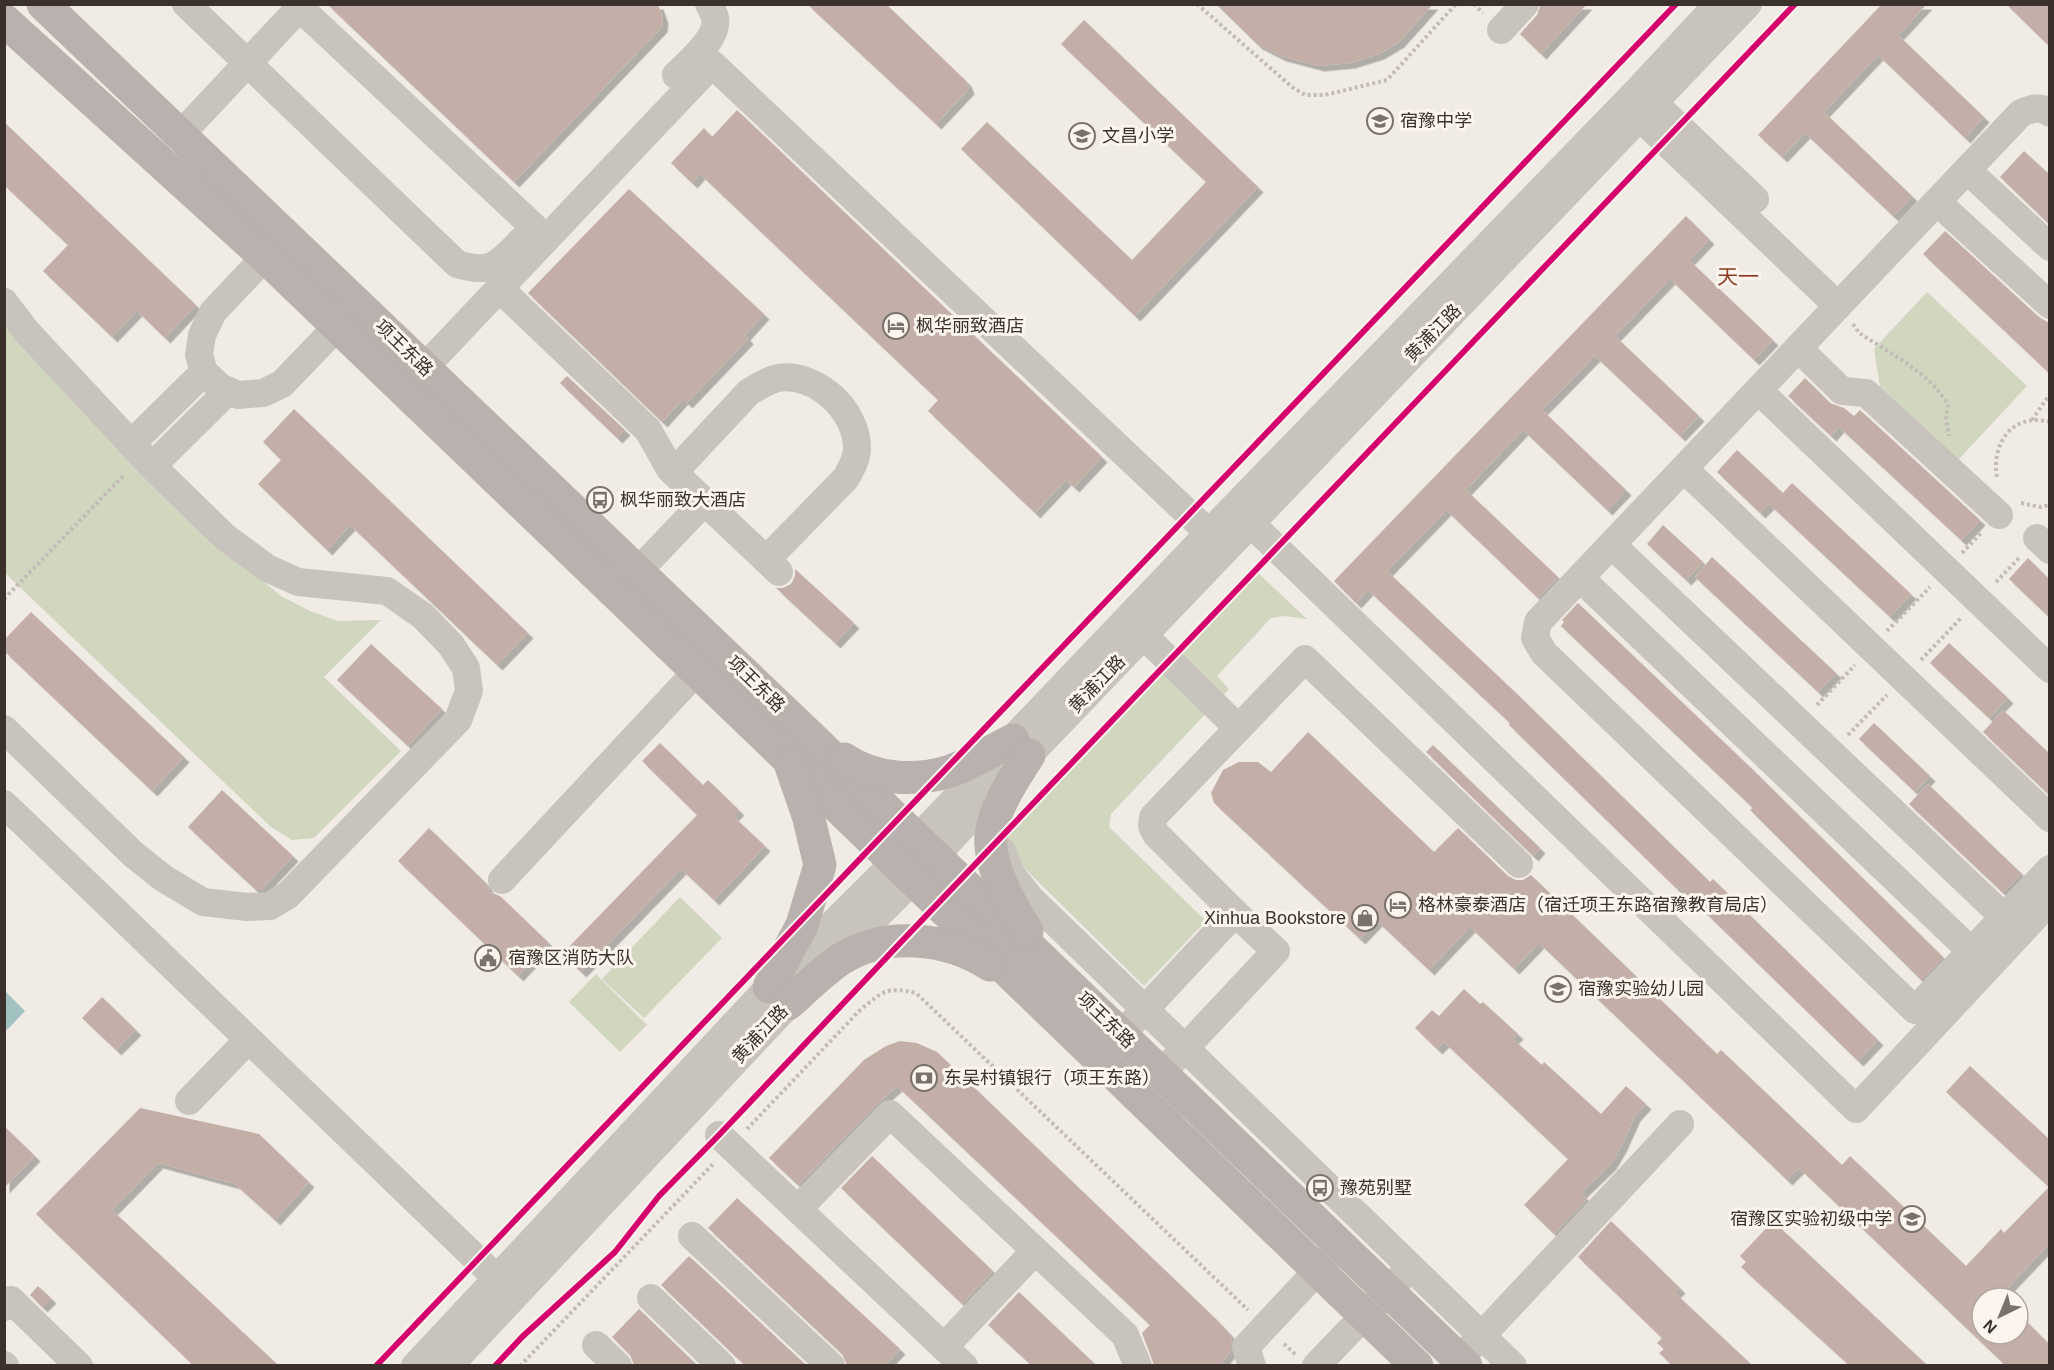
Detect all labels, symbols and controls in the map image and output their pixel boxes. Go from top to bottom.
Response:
school or university icon: 宿豫中学 [1365,106,1395,136]
place label: 宿豫中学 [1400,111,1472,131]
school or university icon: 文昌小学 [1067,121,1097,151]
place label: 文昌小学 [1102,126,1174,146]
district label: 天一 [1717,265,1759,288]
street label: 黄浦江路 [1401,300,1465,366]
hotel icon: 枫华丽致酒店 [881,311,911,341]
street label: 项王东路 [371,316,437,380]
place label: 枫华丽致酒店 [916,316,1024,336]
bus stop icon: 枫华丽致大酒店 [585,485,615,515]
place label: 枫华丽致大酒店 [620,490,746,510]
street label: 黄浦江路 [1065,651,1129,717]
street label: 项王东路 [723,652,789,716]
hotel icon: 格林豪泰酒店（宿迁项王东路宿豫教育局店） [1383,890,1413,920]
place label: 格林豪泰酒店（宿迁项王东路宿豫教育局店） [1418,895,1778,915]
shop icon: Xinhua Bookstore [1350,903,1380,933]
place label: Xinhua Bookstore [1204,908,1346,928]
public building icon: 宿豫区消防大队 [473,943,503,973]
place label: 宿豫区消防大队 [508,948,634,968]
school or university icon: 宿豫实验幼儿园 [1543,974,1573,1004]
place label: 宿豫实验幼儿园 [1578,979,1704,999]
street label: 项王东路 [1073,988,1139,1052]
street label: 黄浦江路 [728,1001,792,1067]
bank icon: 东吴村镇银行（项王东路） [909,1063,939,1093]
place label: 东吴村镇银行（项王东路） [944,1068,1160,1088]
bus stop icon: 豫苑别墅 [1305,1173,1335,1203]
place label: 豫苑别墅 [1340,1178,1412,1198]
school or university icon: 宿豫区实验初级中学 [1897,1204,1927,1234]
place label: 宿豫区实验初级中学 [1730,1209,1892,1229]
north arrow [1970,1286,2030,1346]
text: N [1980,1316,2000,1337]

